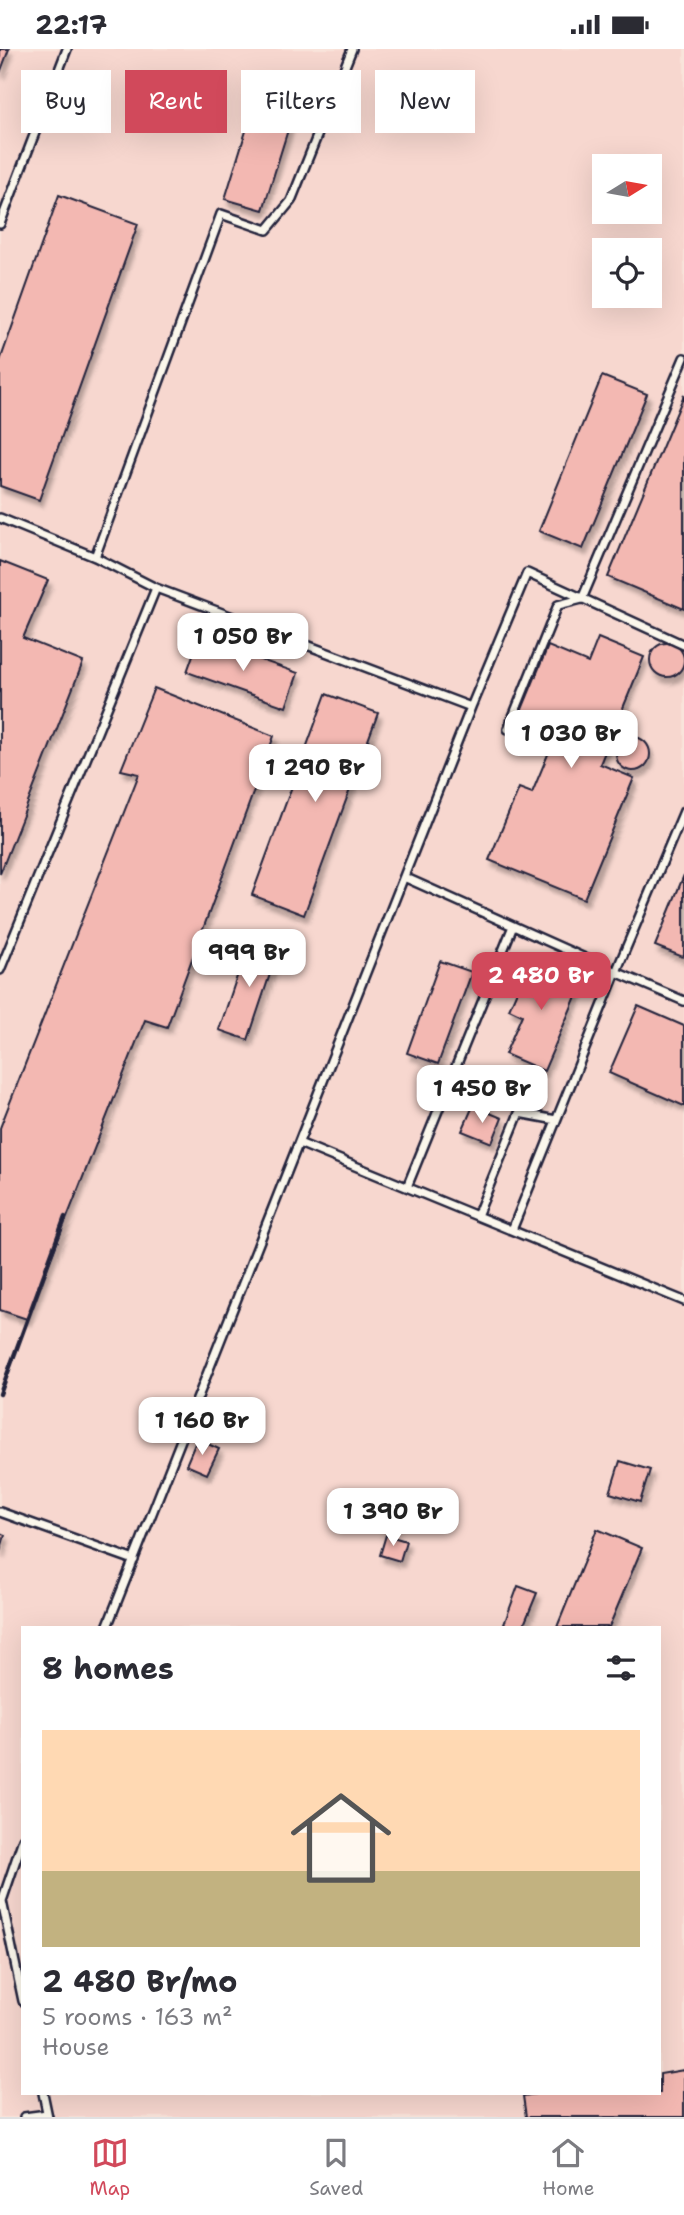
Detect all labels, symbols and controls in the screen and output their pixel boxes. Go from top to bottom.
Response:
text: 22:17 [35,7,107,42]
chip: Buy [21,70,111,133]
chip: Rent [125,70,227,133]
chip: Filters [241,70,361,133]
chip: New [375,70,475,133]
north arrow [592,154,662,224]
map controls [592,154,662,308]
button: locate [592,238,662,308]
pin: 1 050 Br [171,613,315,673]
text: 1 050 Br [193,621,293,651]
pin: 1 030 Br [499,711,643,770]
text: 1 030 Br [521,718,621,748]
pin: 1 290 Br [243,745,387,804]
text: 1 290 Br [265,752,365,782]
pin: 999 Br [192,929,306,989]
text: 999 Br [208,937,290,967]
pin: 2 480 Br [469,953,613,1012]
text: 2 480 Br [488,960,594,990]
pin: 1 450 Br [410,1065,554,1125]
text: 1 450 Br [433,1073,531,1103]
pin: 1 160 Br [130,1397,274,1457]
text: 1 160 Br [155,1405,249,1435]
pin: 1 390 Br [321,1489,465,1548]
text: 1 390 Br [343,1496,443,1526]
text: 8 homes [42,1648,174,1689]
icon: filters [602,1649,640,1687]
icon: home [278,1775,404,1901]
text: 2 480 Br/mo [42,1961,238,2002]
text: 5 rooms · 163 m² [42,2002,233,2032]
text: House [42,2032,110,2062]
tab: Map [90,2134,130,2201]
tab: Saved [309,2134,363,2201]
tab: Home [542,2134,594,2201]

